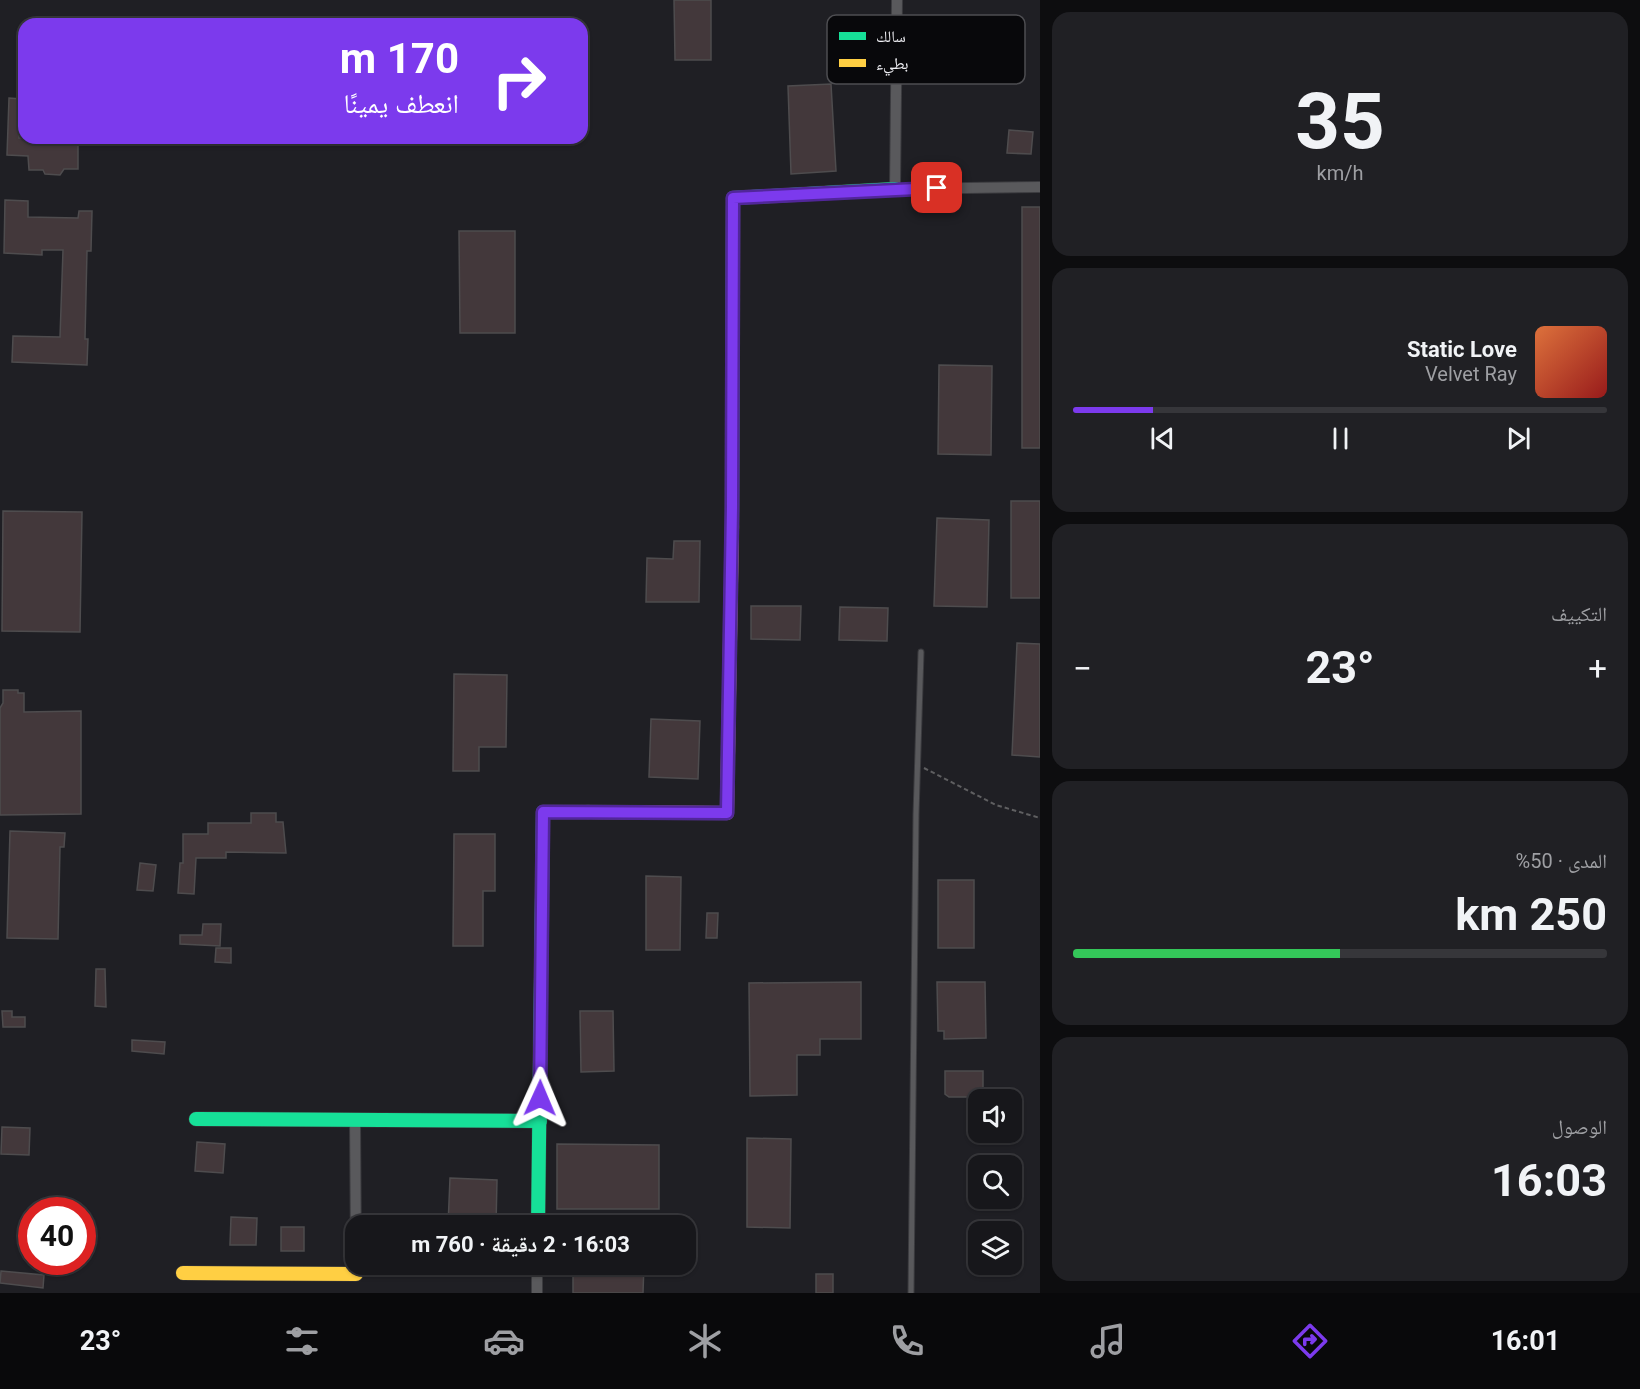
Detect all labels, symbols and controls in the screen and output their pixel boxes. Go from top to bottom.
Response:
legend [827,15,1025,84]
text: سالك [876,27,906,46]
text: 170 m [340,34,459,83]
icon: right [480,42,558,120]
text: بطيء [876,54,908,76]
text: 35 [1295,76,1385,167]
text: انعطف يمينًا [343,88,459,120]
text: km/h [1317,161,1363,185]
pin [911,162,962,213]
icon: arrive [920,171,953,204]
text: Static Love [1407,337,1517,362]
text: Velvet Ray [1425,362,1517,386]
icon: previous [1146,422,1179,455]
icon: pause [1324,422,1357,455]
icon: next [1502,422,1535,455]
text: التكييف [1551,602,1607,626]
text: 23° [1305,641,1375,694]
text: − [1073,649,1092,688]
text: + [1588,649,1607,688]
text: المدى · 50% [1516,849,1607,873]
text: 250 km [1455,888,1607,941]
position arrow [508,1066,572,1130]
map controls [968,1089,1022,1275]
button: sound [968,1089,1022,1143]
text: الوصول [1552,1115,1607,1139]
text: 16:03 [1491,1154,1607,1207]
button: search [968,1155,1022,1209]
speed limit sign: 40 [18,1197,96,1275]
button: layers [968,1221,1022,1275]
text: 16:03 · 2 دقيقة · 760 m [411,1232,630,1257]
icon: filters [281,1320,323,1362]
icon: car [483,1320,525,1362]
icon: climate [684,1320,726,1362]
icon: phone [886,1320,928,1362]
icon: music [1087,1320,1129,1362]
icon: directions [1289,1320,1331,1362]
text: 23° [80,1325,121,1357]
text: 16:01 [1491,1325,1560,1357]

